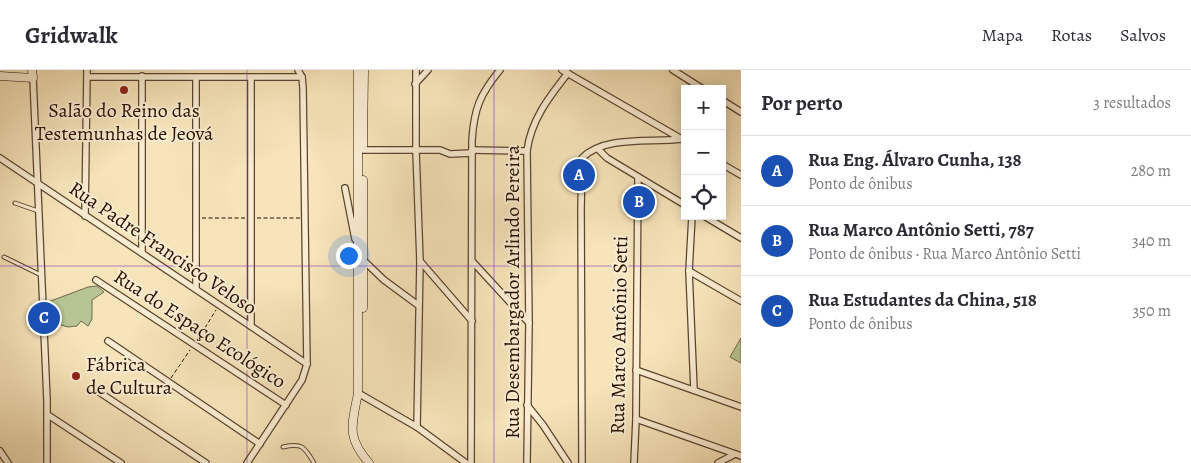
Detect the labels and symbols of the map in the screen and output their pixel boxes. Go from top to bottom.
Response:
marker: Salão do Reino das Testemunhas de Jeová [118,84,130,96]
place label: Salão do Reino das Testemunhas de Jeová [35,97,214,147]
street label: Rua Desembargador Arlindo Pereira [499,144,526,439]
pin: A [563,156,595,194]
street label: Rua Padre Francisco Veloso [64,175,262,321]
pin: B [623,183,655,221]
street label: Rua Marco Antônio Setti [604,235,634,435]
your location [336,243,362,269]
street label: Rua do Espaço Ecológico [109,263,291,395]
pin: C [28,299,60,337]
place label: Fábrica de Cultura [86,351,173,401]
marker: Fábrica de Cultura [70,370,82,382]

